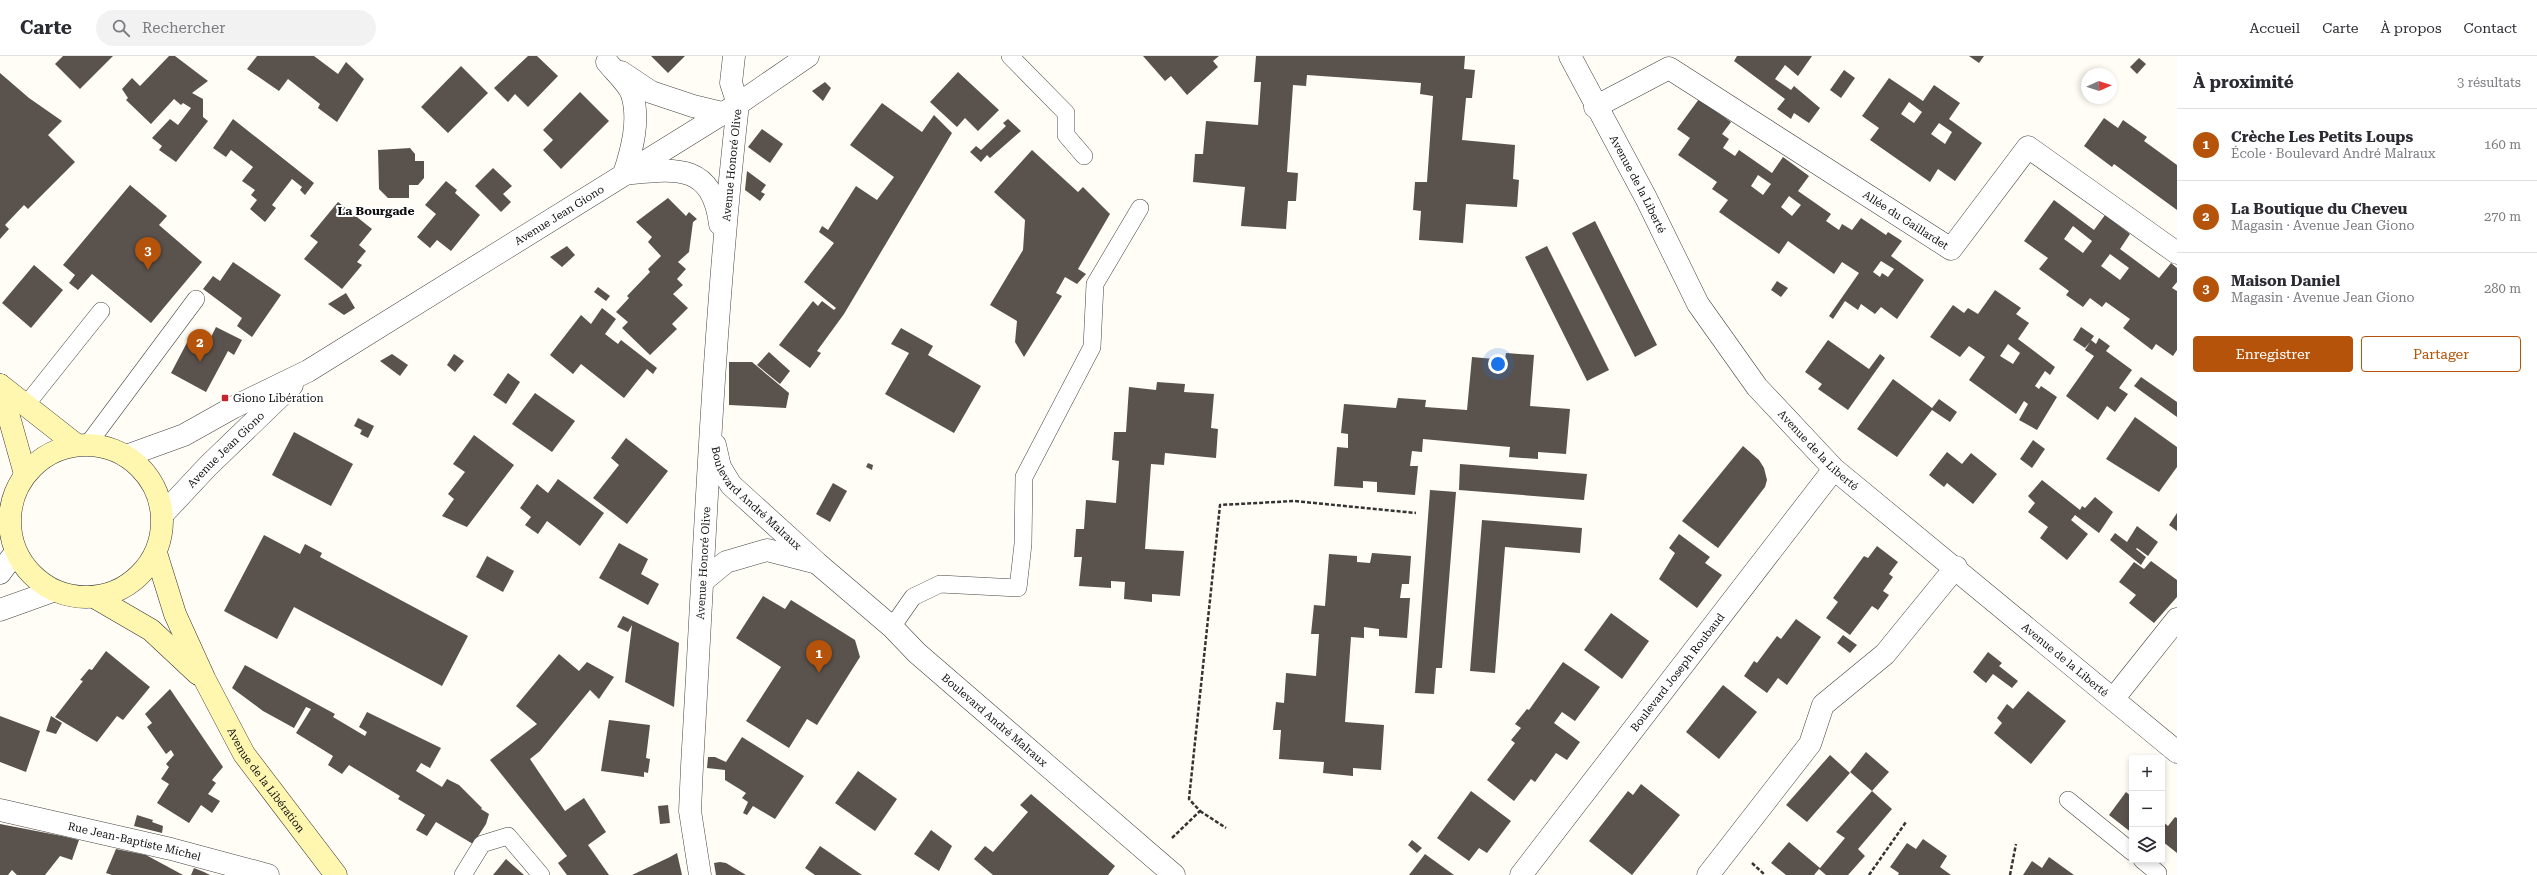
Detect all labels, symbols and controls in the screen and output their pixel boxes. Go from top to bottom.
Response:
search box [96,10,376,46]
text: Carte [20,16,72,39]
icon: search [110,17,132,39]
text: Rechercher [142,19,225,37]
text: Accueil [2249,20,2300,36]
text: Carte [2322,20,2359,36]
text: À propos [2381,20,2442,36]
text: Contact [2464,20,2517,36]
north arrow [2081,68,2117,104]
text: À proximité [2193,72,2294,92]
text: 3 résultats [2457,75,2521,90]
street label: Avenue Honoré Olive [720,108,744,222]
text: Crèche Les Petits Loups [2231,128,2413,146]
street label: Avenue de la Liberté [1607,133,1669,235]
text: 1 [2202,137,2210,152]
text: 160 m [2484,137,2521,152]
text: École · Boulevard André Malraux [2231,146,2435,161]
street label: Avenue Jean Giono [512,182,607,248]
street label: Allée du Gaillardet [1861,188,1951,252]
text: La Boutique du Cheveu [2231,200,2407,218]
district label: La Bourgade [338,204,414,218]
text: 2 [2202,209,2210,224]
text: 270 m [2484,209,2521,224]
text: Magasin · Avenue Jean Giono [2231,218,2415,233]
pin: 3 [135,237,161,270]
text: Maison Daniel [2231,272,2340,290]
text: 3 [2202,281,2210,296]
text: 280 m [2484,281,2521,296]
text: Magasin · Avenue Jean Giono [2231,290,2415,305]
pin: 2 [187,329,213,362]
button: Enregistrer [2193,336,2353,372]
button: Partager [2361,336,2521,372]
your location [1488,354,1508,374]
place label: Giono Libération [233,392,324,405]
marker: Giono Libération [220,393,230,403]
street label: Avenue de la Liberté [1775,407,1861,493]
street label: Avenue Jean Giono [185,409,267,490]
street label: Boulevard André Malraux [709,445,805,553]
street label: Avenue Honoré Olive [694,506,713,620]
street label: Boulevard Joseph Roubaud [1628,610,1727,734]
street label: Avenue de la Liberté [2019,620,2111,699]
pin: 1 [806,640,832,673]
street label: Boulevard André Malraux [939,671,1051,770]
street label: Avenue de la Libération [225,725,308,835]
map controls [2129,755,2165,863]
button: + [2129,755,2165,791]
button: − [2129,791,2165,827]
street label: Rue Jean-Baptiste Michel [67,819,203,863]
button: layers [2129,827,2165,863]

